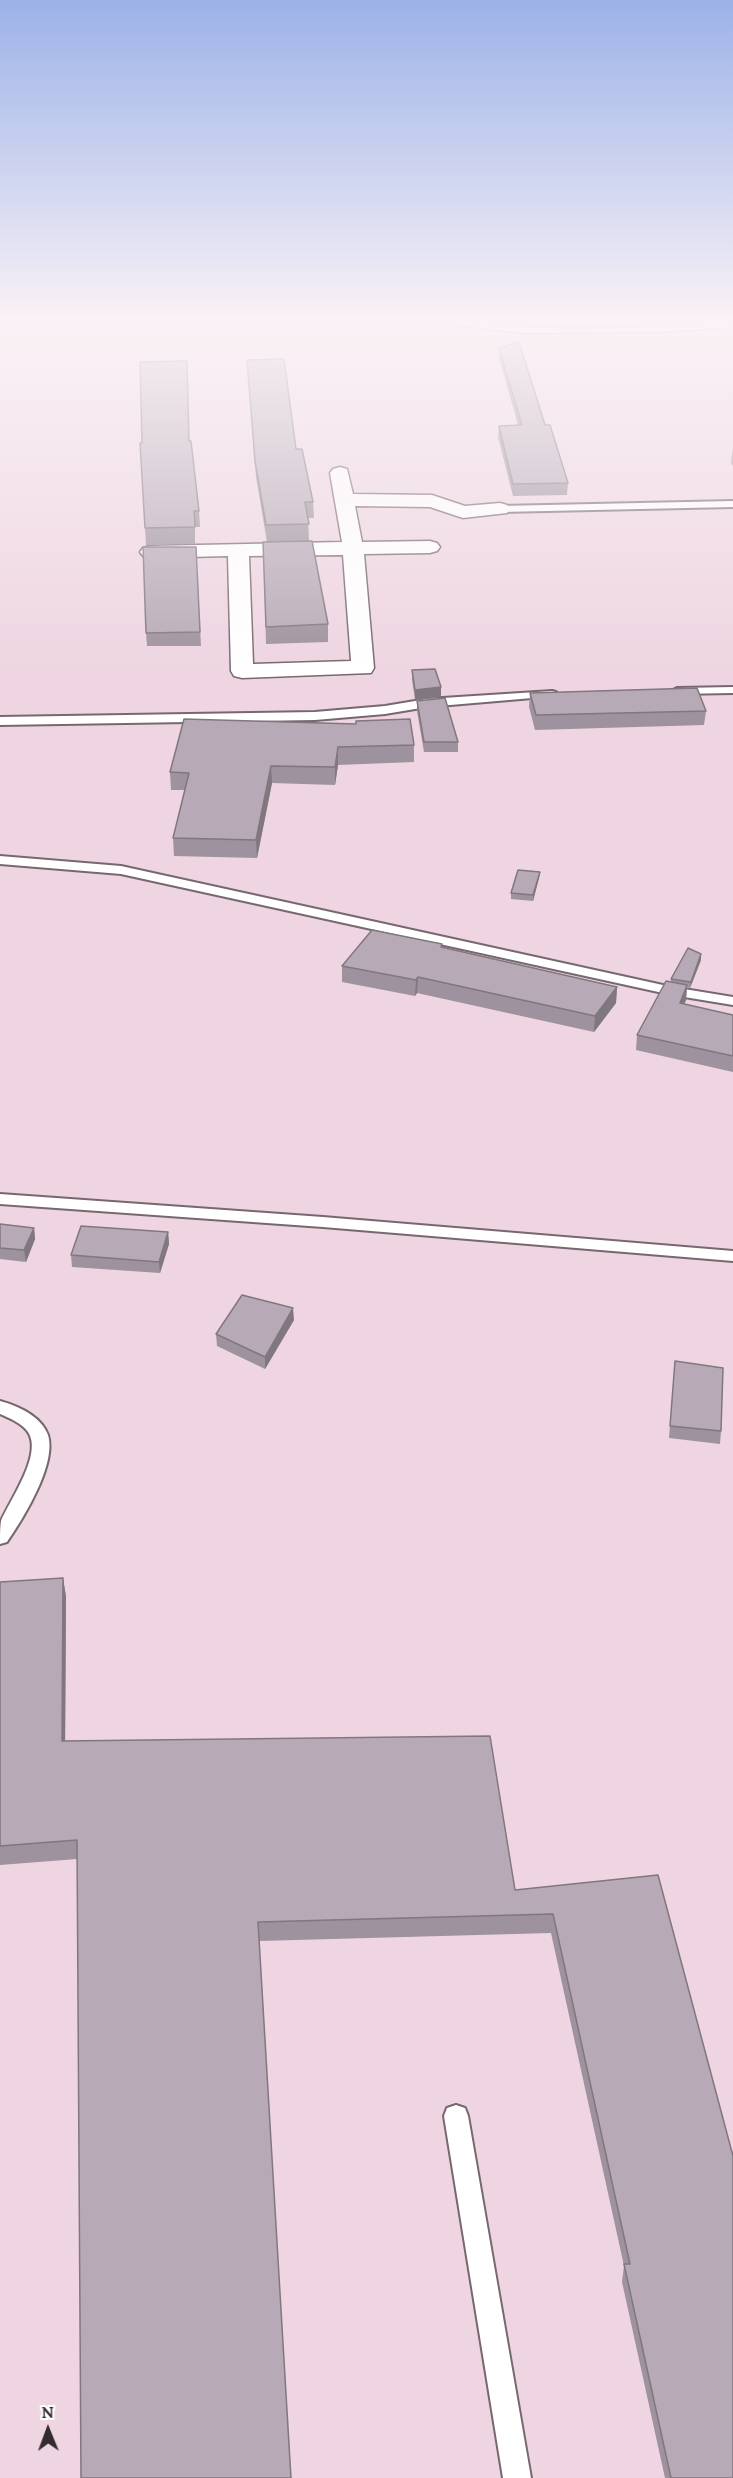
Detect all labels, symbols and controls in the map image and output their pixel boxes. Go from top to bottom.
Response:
north arrow [18,2400,78,2460]
text: N [41,2402,54,2422]

